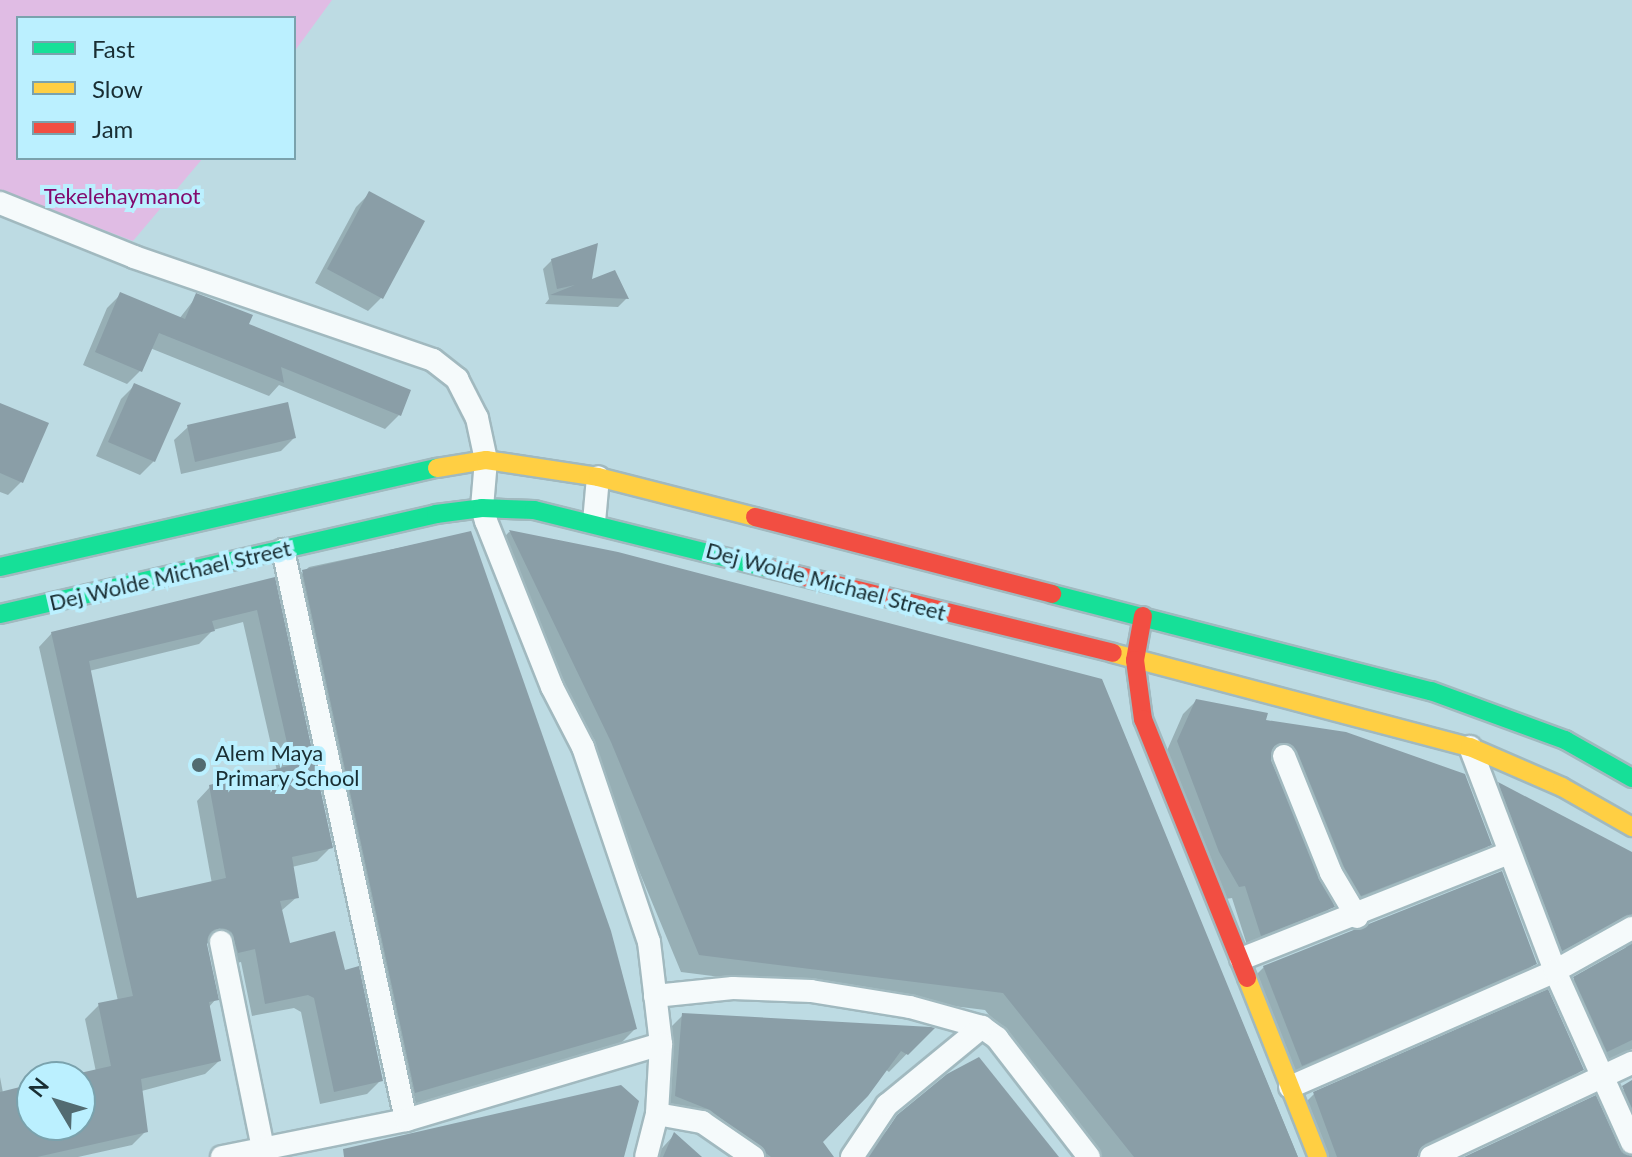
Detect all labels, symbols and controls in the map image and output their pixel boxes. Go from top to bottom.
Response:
legend [16,16,296,160]
text: Fast [92,34,135,63]
text: Slow [92,74,143,103]
text: Jam [92,114,133,143]
park label: Tekelehaymanot [44,183,200,209]
street label: Dej Wolde Michael Street [46,534,294,616]
street label: Dej Wolde Michael Street [703,536,949,626]
place label: Alem Maya Primary School [215,739,360,790]
marker: Alem Maya Primary School [190,756,208,774]
north arrow [16,1061,96,1141]
text: N [22,1072,54,1102]

